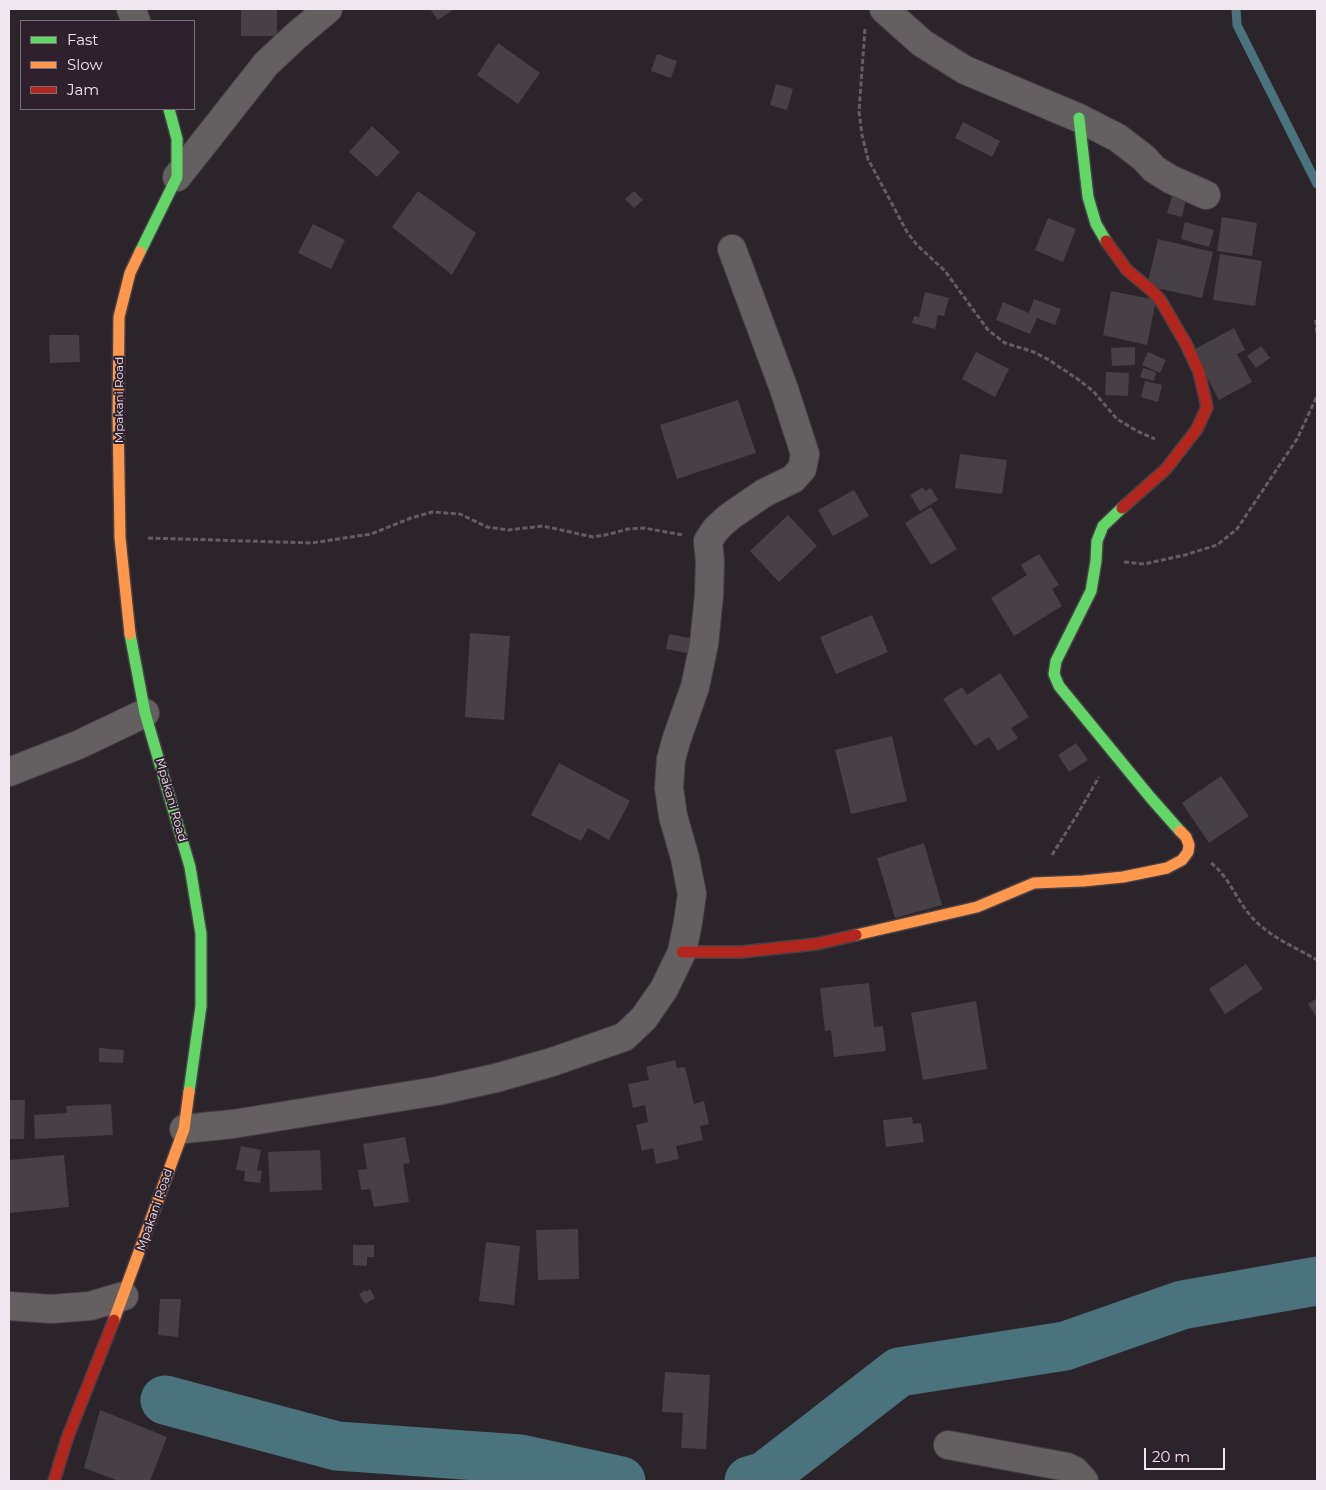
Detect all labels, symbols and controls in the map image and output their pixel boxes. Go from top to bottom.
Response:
legend [20,20,195,110]
text: Fast [67,30,98,49]
text: Slow [67,55,103,74]
text: Jam [67,80,99,99]
street label: Mpakani Road [112,357,126,443]
street label: Mpakani Road [152,756,190,844]
street label: Mpakani Road [134,1167,176,1253]
scale bar [1146,1438,1227,1470]
text: 20 m [1152,1447,1190,1466]

